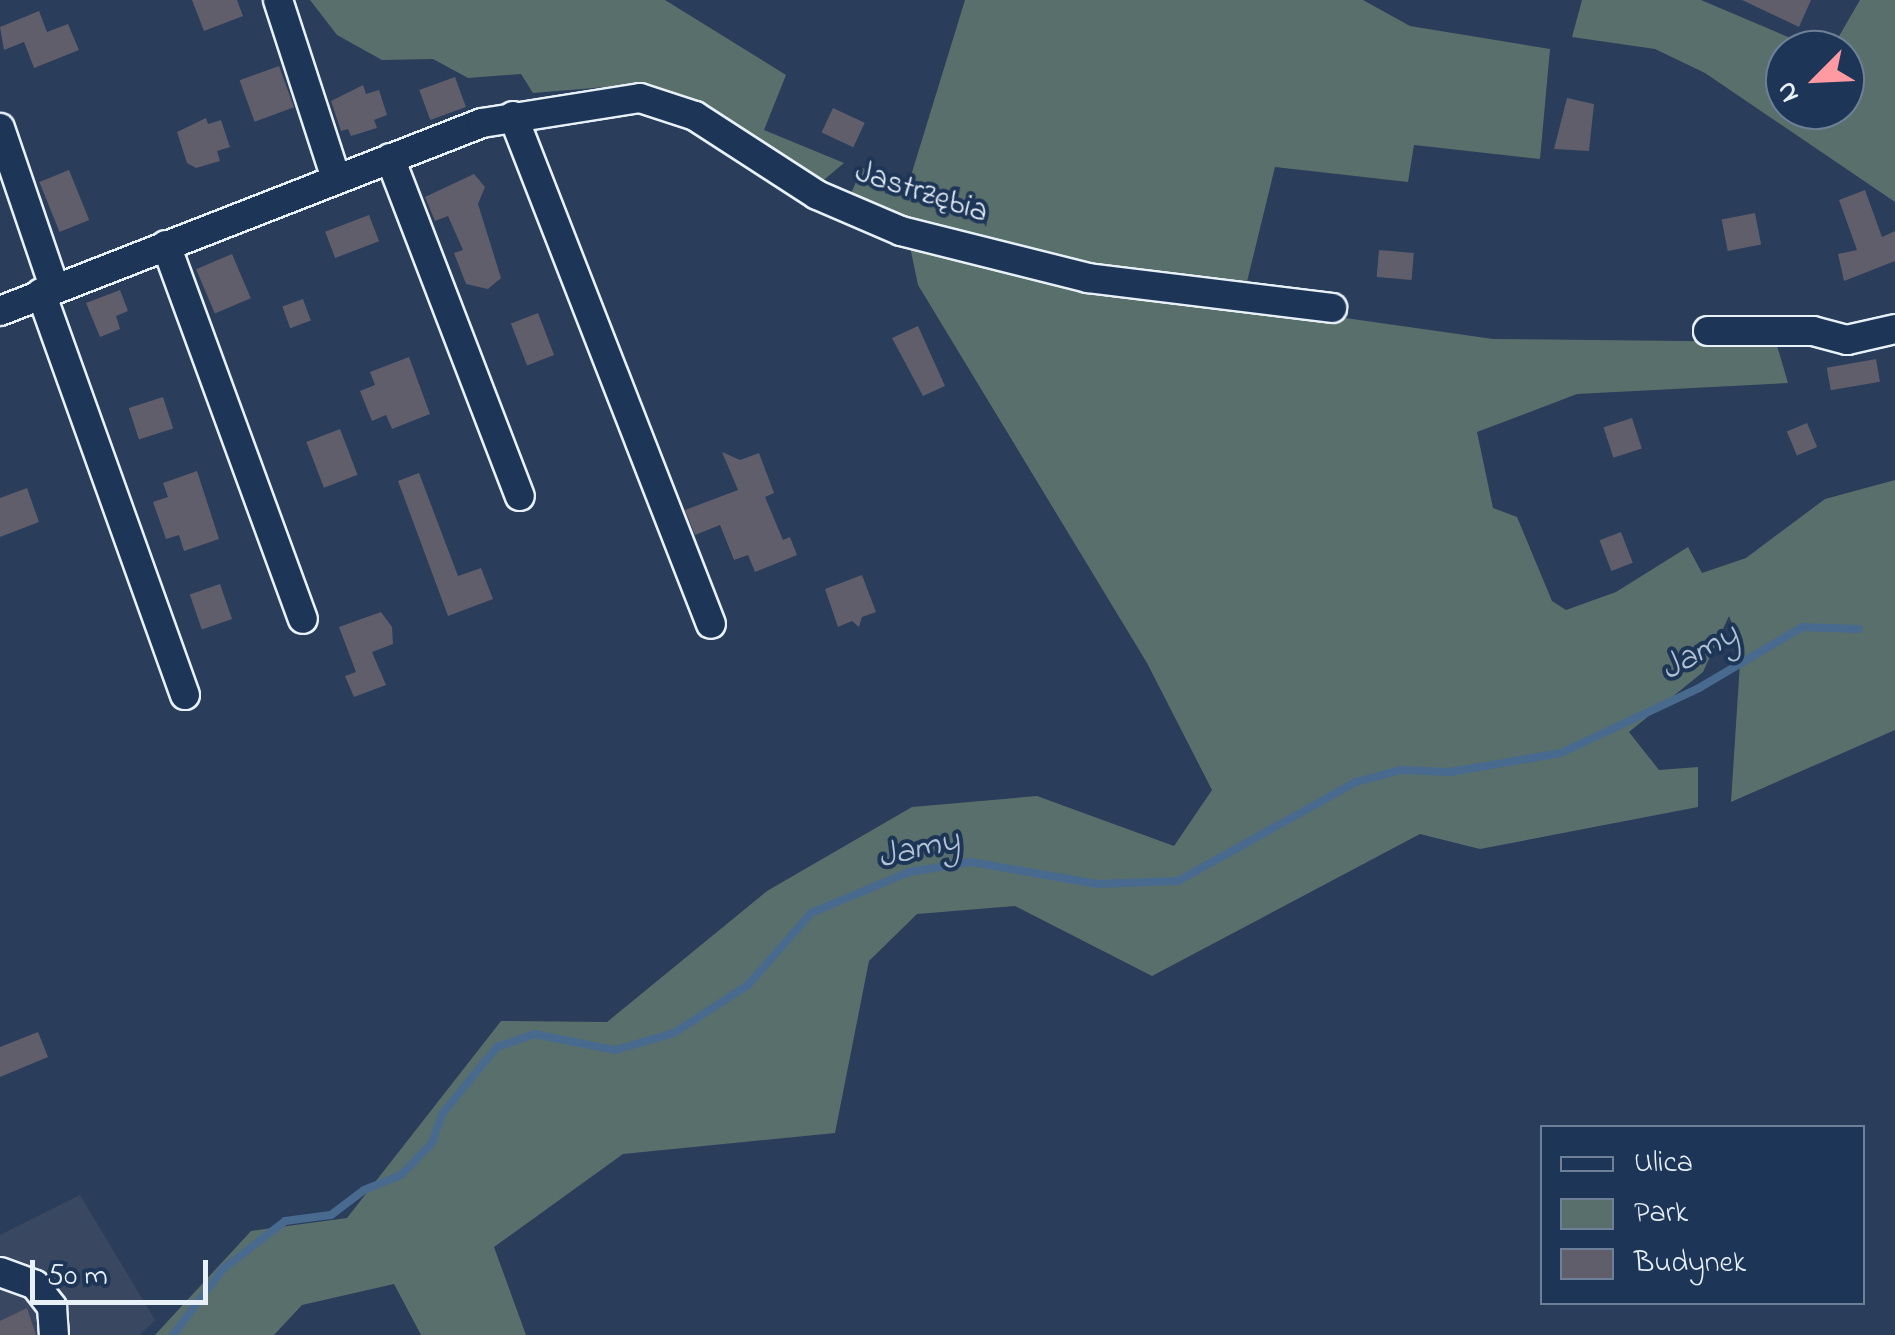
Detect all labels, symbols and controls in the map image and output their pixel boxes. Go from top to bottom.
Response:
north arrow [1765,30,1865,130]
text: N [1766,75,1812,109]
street label: Jastrzębia [850,154,992,234]
water label: Jamy [1654,615,1746,691]
water label: Jamy [874,820,964,880]
legend [1540,1125,1865,1305]
text: Ulica [1634,1142,1693,1186]
text: Park [1634,1192,1688,1236]
scale bar [35,1240,212,1302]
text: Budynek [1634,1242,1746,1286]
text: 50 m [47,1255,108,1299]

